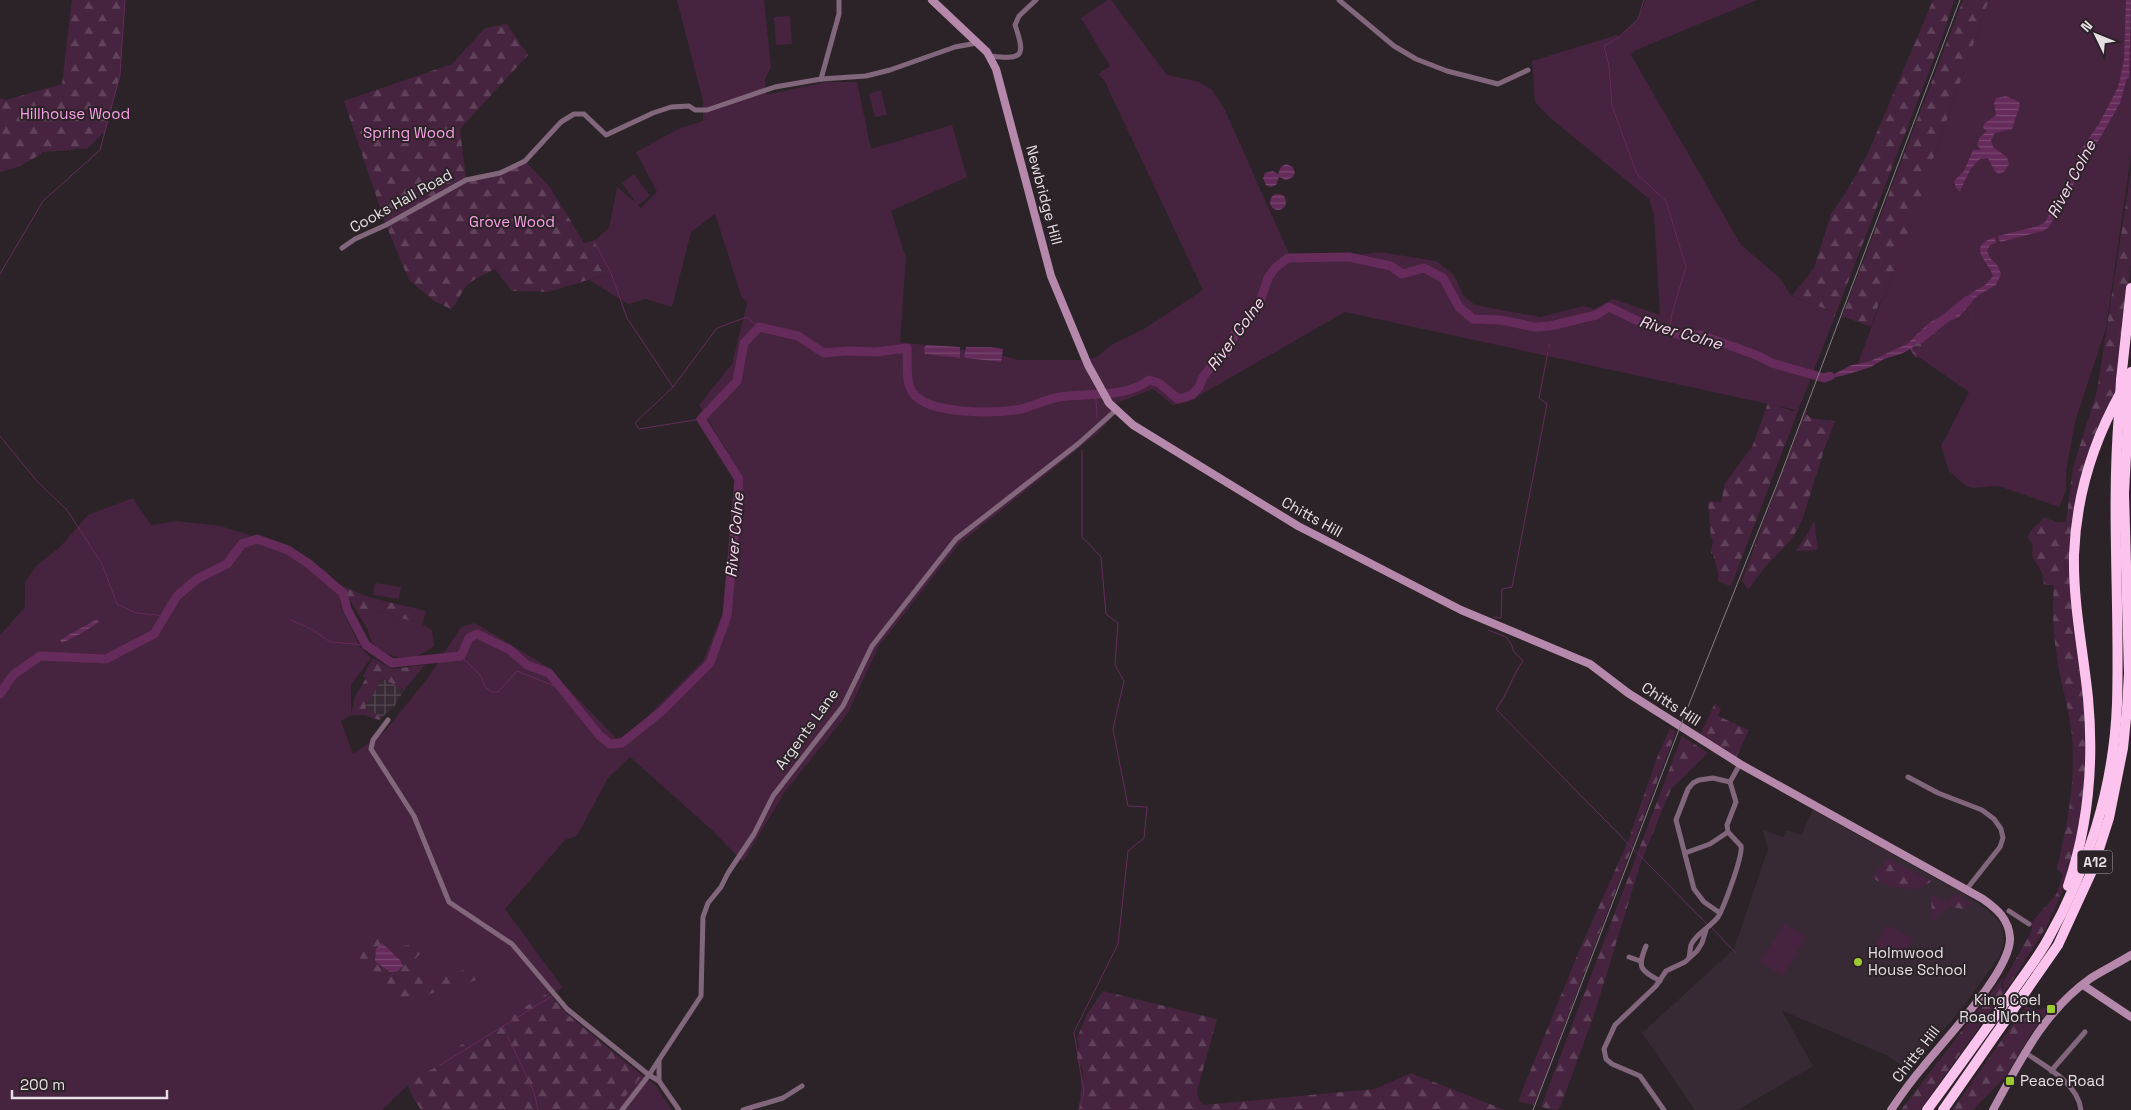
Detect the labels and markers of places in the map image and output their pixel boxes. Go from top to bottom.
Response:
place label: Holmwood House School [1868,943,1967,979]
marker: Holmwood House School [1852,956,1864,968]
place label: King Coel Road North [1959,990,2041,1026]
marker: King Coel Road North [2045,1003,2057,1015]
place label: Peace Road [2020,1071,2105,1090]
marker: Peace Road [2004,1075,2016,1087]

